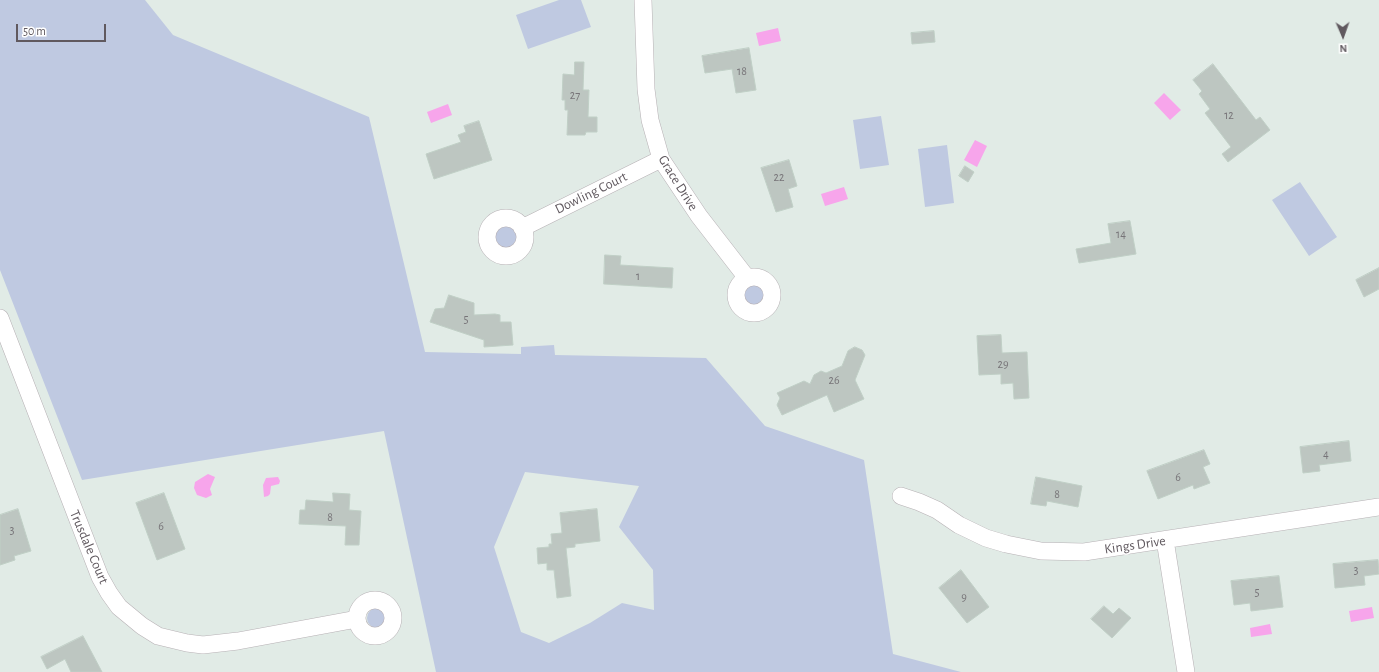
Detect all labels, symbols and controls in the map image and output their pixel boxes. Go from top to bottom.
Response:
scale bar [18,16,108,42]
north arrow [1323,16,1363,56]
text: 50 m [23,25,46,37]
text: N [1339,43,1347,54]
house number: 18 [737,64,747,78]
house number: 27 [570,88,580,102]
house number: 12 [1224,108,1234,122]
street label: Grace Drive [654,152,702,214]
street label: Dowling Court [552,168,630,218]
house number: 22 [774,170,784,184]
house number: 14 [1116,227,1126,241]
house number: 1 [636,269,640,283]
house number: 5 [463,312,469,326]
house number: 29 [997,357,1009,371]
house number: 26 [828,373,840,387]
house number: 4 [1323,447,1329,461]
house number: 6 [1175,470,1181,484]
house number: 8 [1054,487,1060,501]
street label: Trusdale Court [66,508,112,586]
house number: 8 [327,510,333,524]
house number: 6 [158,519,164,533]
house number: 3 [10,523,14,537]
street label: Kings Drive [1103,532,1167,558]
house number: 3 [1354,563,1358,577]
house number: 5 [1254,585,1260,599]
house number: 9 [961,590,967,604]

